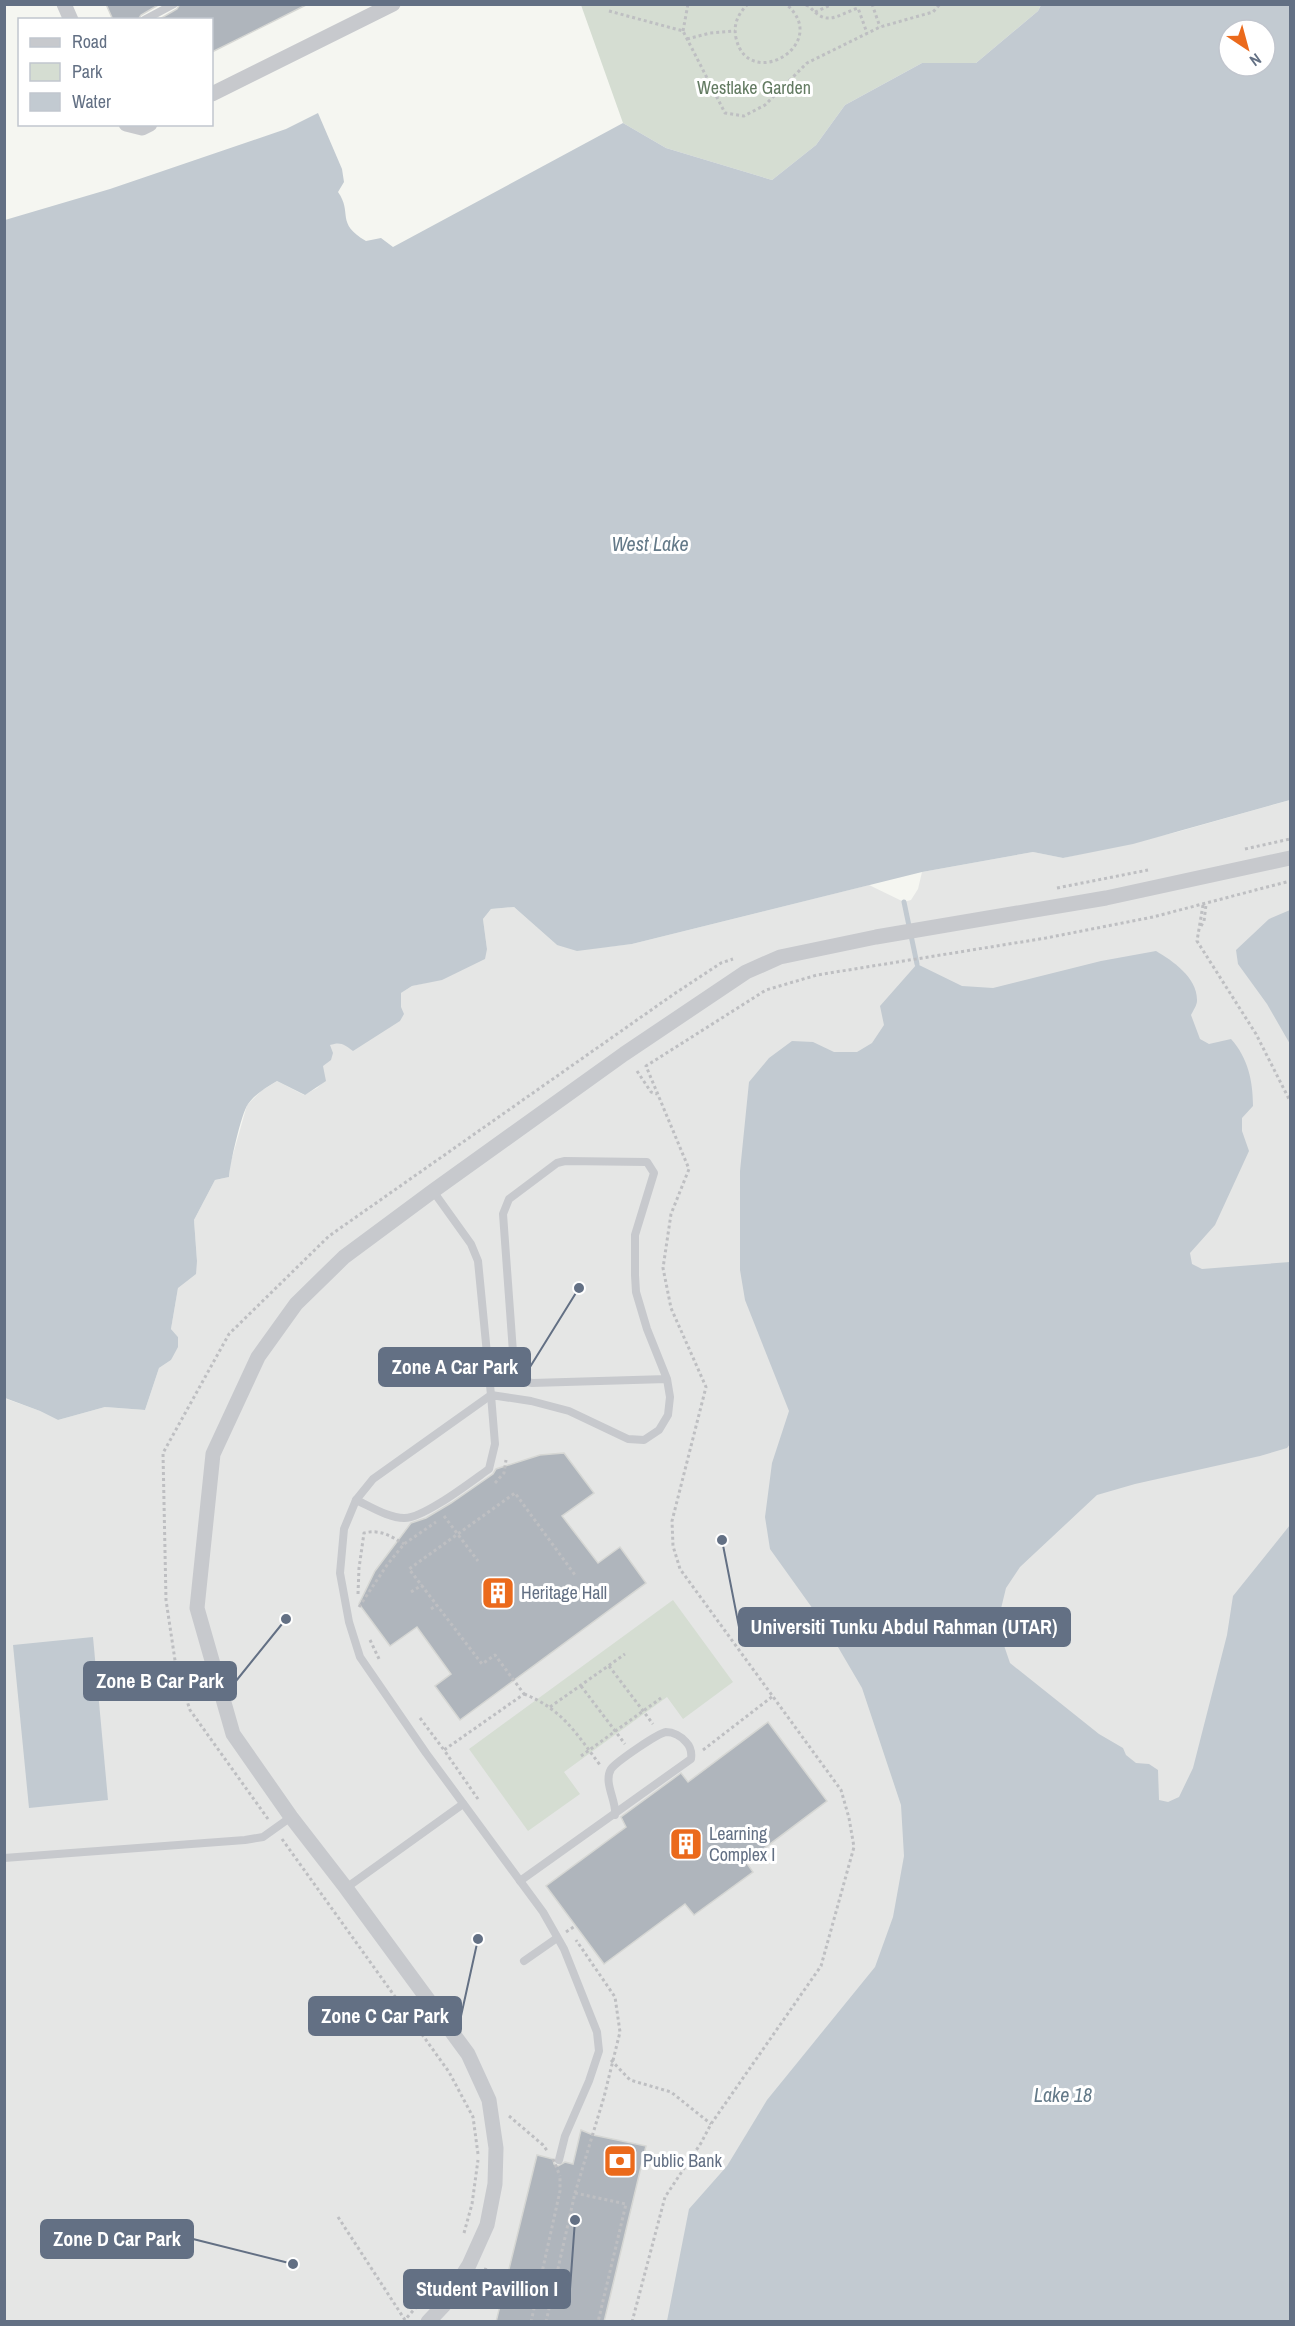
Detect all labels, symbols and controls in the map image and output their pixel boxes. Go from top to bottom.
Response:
legend [18,18,213,126]
north arrow [1217,18,1277,78]
text: Road [72,29,107,54]
text: N [1246,48,1266,72]
text: Park [72,59,103,84]
park label: Westlake Garden [697,75,811,100]
text: Water [72,89,111,114]
water label: West Lake [611,530,689,557]
callout: Zone A Car Park [379,1348,530,1386]
text: Zone A Car Park [392,1353,519,1380]
building icon: Heritage Hall [480,1575,516,1611]
place label: Heritage Hall [521,1580,607,1605]
callout: Universiti Tunku Abdul Rahman (UTAR) [739,1608,1070,1646]
text: Universiti Tunku Abdul Rahman (UTAR) [751,1613,1057,1640]
callout: Zone B Car Park [84,1662,236,1700]
text: Zone B Car Park [96,1667,225,1694]
place label: Learning Complex I [709,1821,775,1867]
building icon: Learning Complex I [668,1826,704,1862]
callout: Zone C Car Park [309,1997,461,2035]
text: Zone C Car Park [321,2002,450,2029]
water label: Lake 18 [1034,2081,1092,2108]
bank icon: Public Bank [602,2143,638,2179]
place label: Public Bank [643,2148,722,2173]
callout: Zone D Car Park [41,2220,193,2258]
text: Zone D Car Park [53,2225,182,2252]
callout: Student Pavillion I [404,2270,570,2308]
text: Student Pavillion I [416,2275,558,2302]

